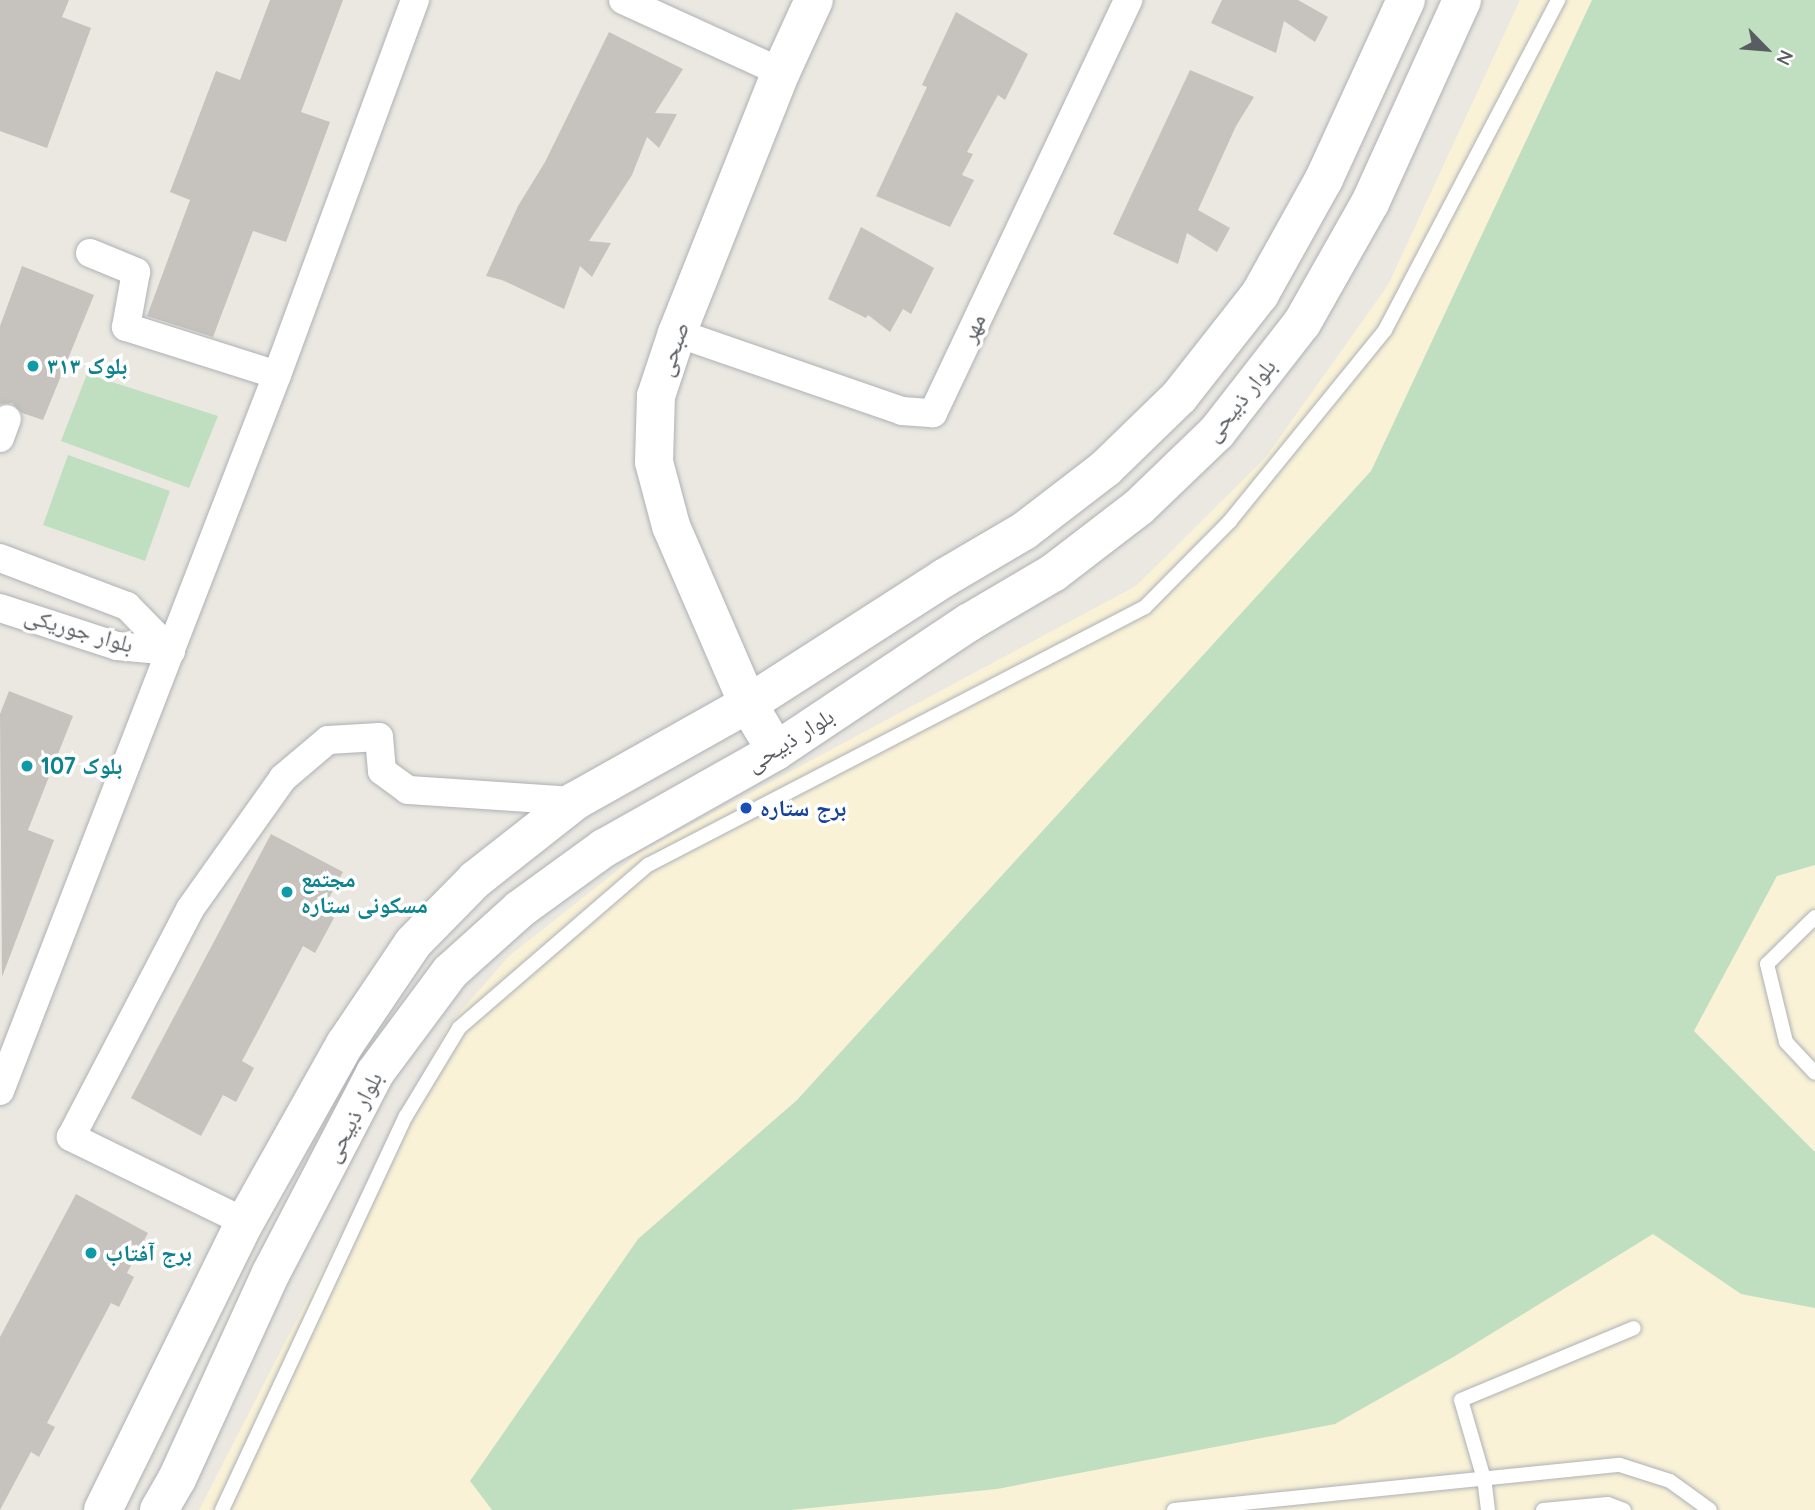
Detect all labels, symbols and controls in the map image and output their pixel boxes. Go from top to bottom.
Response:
north arrow [1731,14,1801,84]
text: N [1771,46,1799,69]
street label: مهر [954,309,992,347]
street label: صبحی [651,318,695,380]
place label: بلوک ۳۱۳ [47,352,127,380]
street label: بلوار ذبیحی [1198,353,1282,447]
marker: بلوک ۳۱۳ [25,358,41,374]
street label: بلوار جوریکی [21,601,137,659]
street label: بلوار ذبیحی [741,702,839,778]
place label: بلوک 107 [41,752,122,780]
marker: بلوک 107 [19,758,35,774]
place label: برج ستاره [760,794,846,822]
marker: برج ستاره [738,800,754,816]
place label: مجتمع مسکونی ستاره [301,865,428,919]
marker: مجتمع مسکونی ستاره [279,884,295,900]
street label: بلوار ذبیحی [318,1067,388,1167]
place label: برج آفتاب [105,1239,192,1267]
marker: برج آفتاب [83,1245,99,1261]

